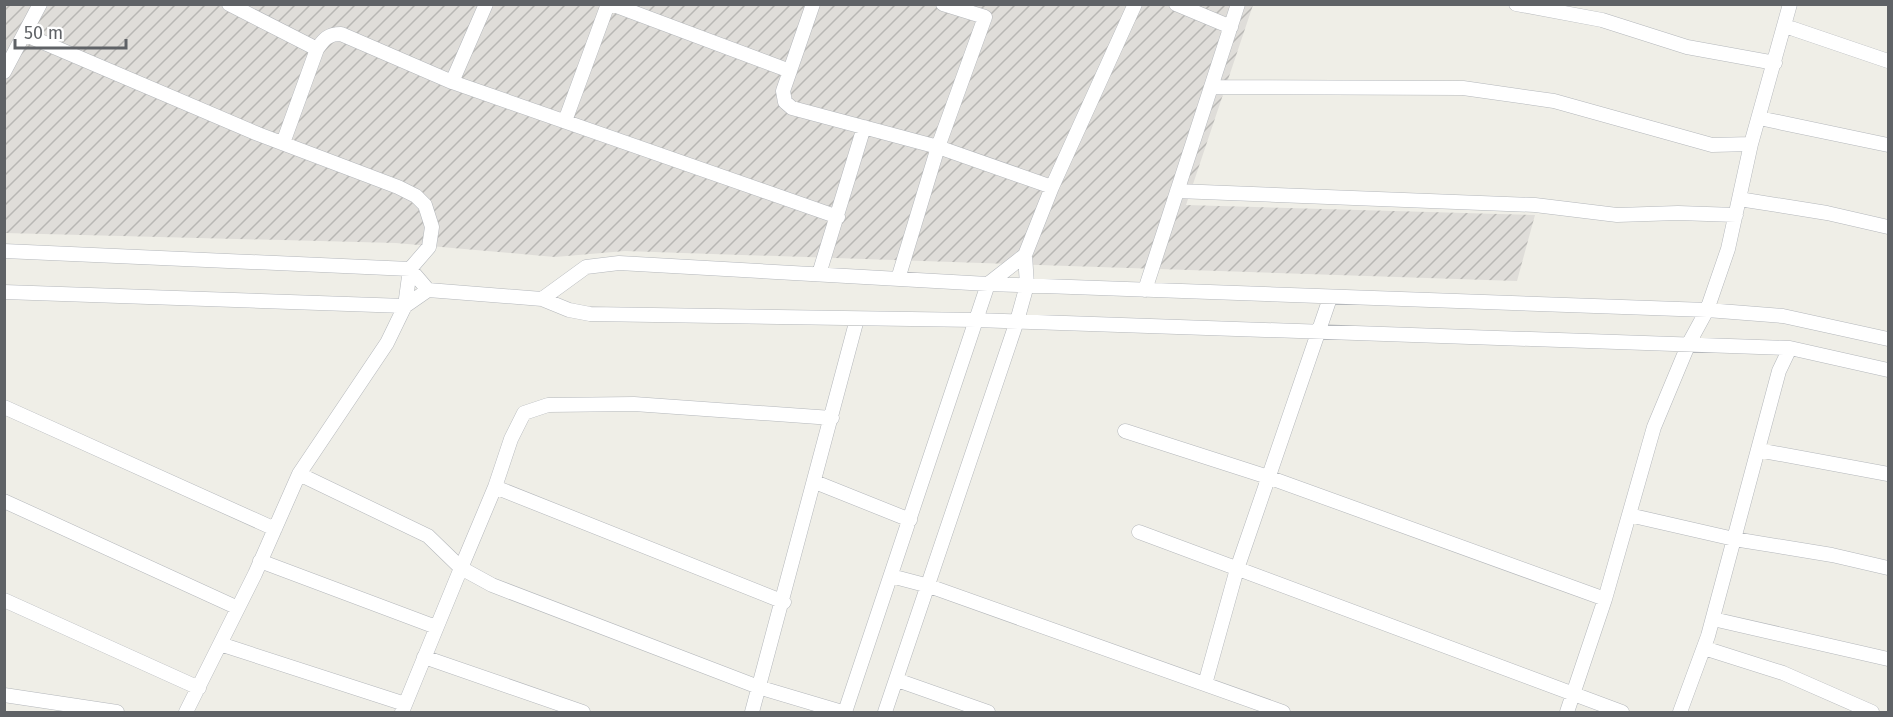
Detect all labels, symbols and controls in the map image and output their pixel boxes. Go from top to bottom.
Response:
scale bar [15,12,126,50]
text: 50 m [24,22,63,44]

